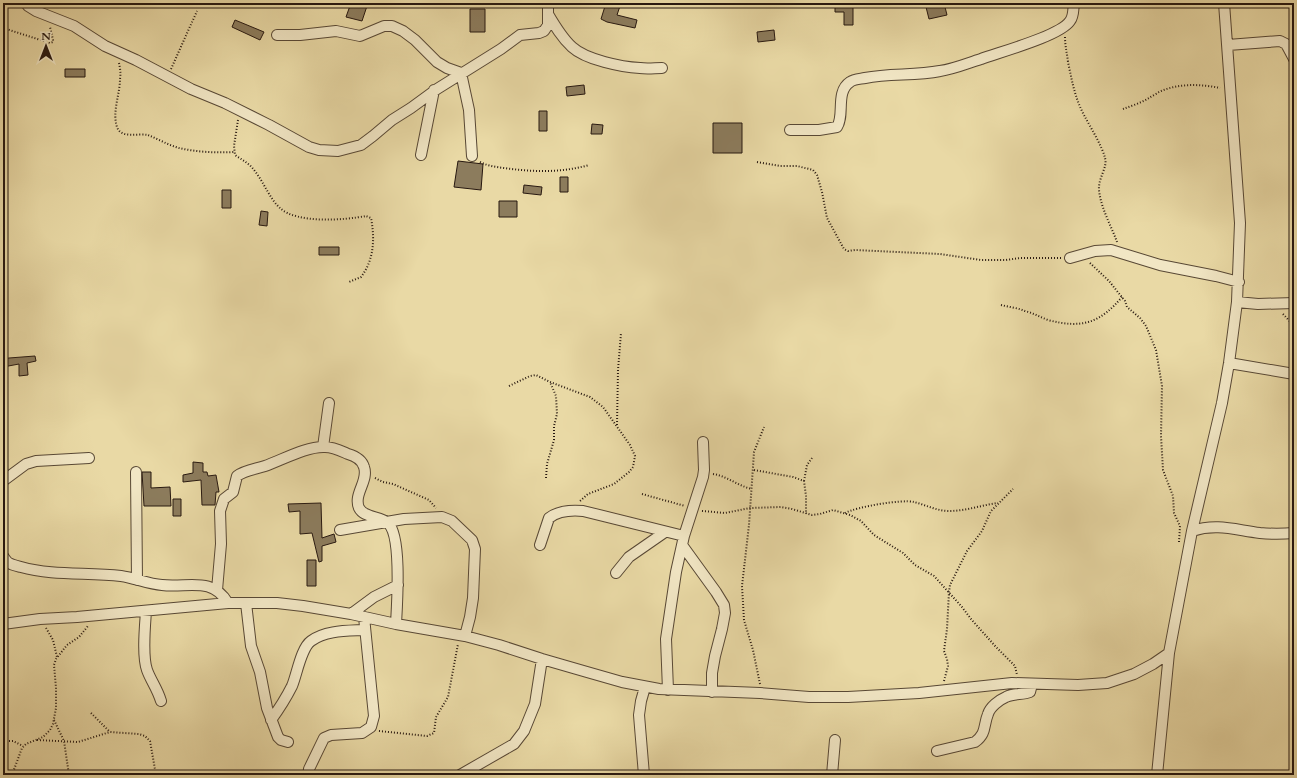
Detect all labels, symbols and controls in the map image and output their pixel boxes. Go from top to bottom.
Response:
north arrow [26,26,66,66]
text: N [41,29,51,44]

